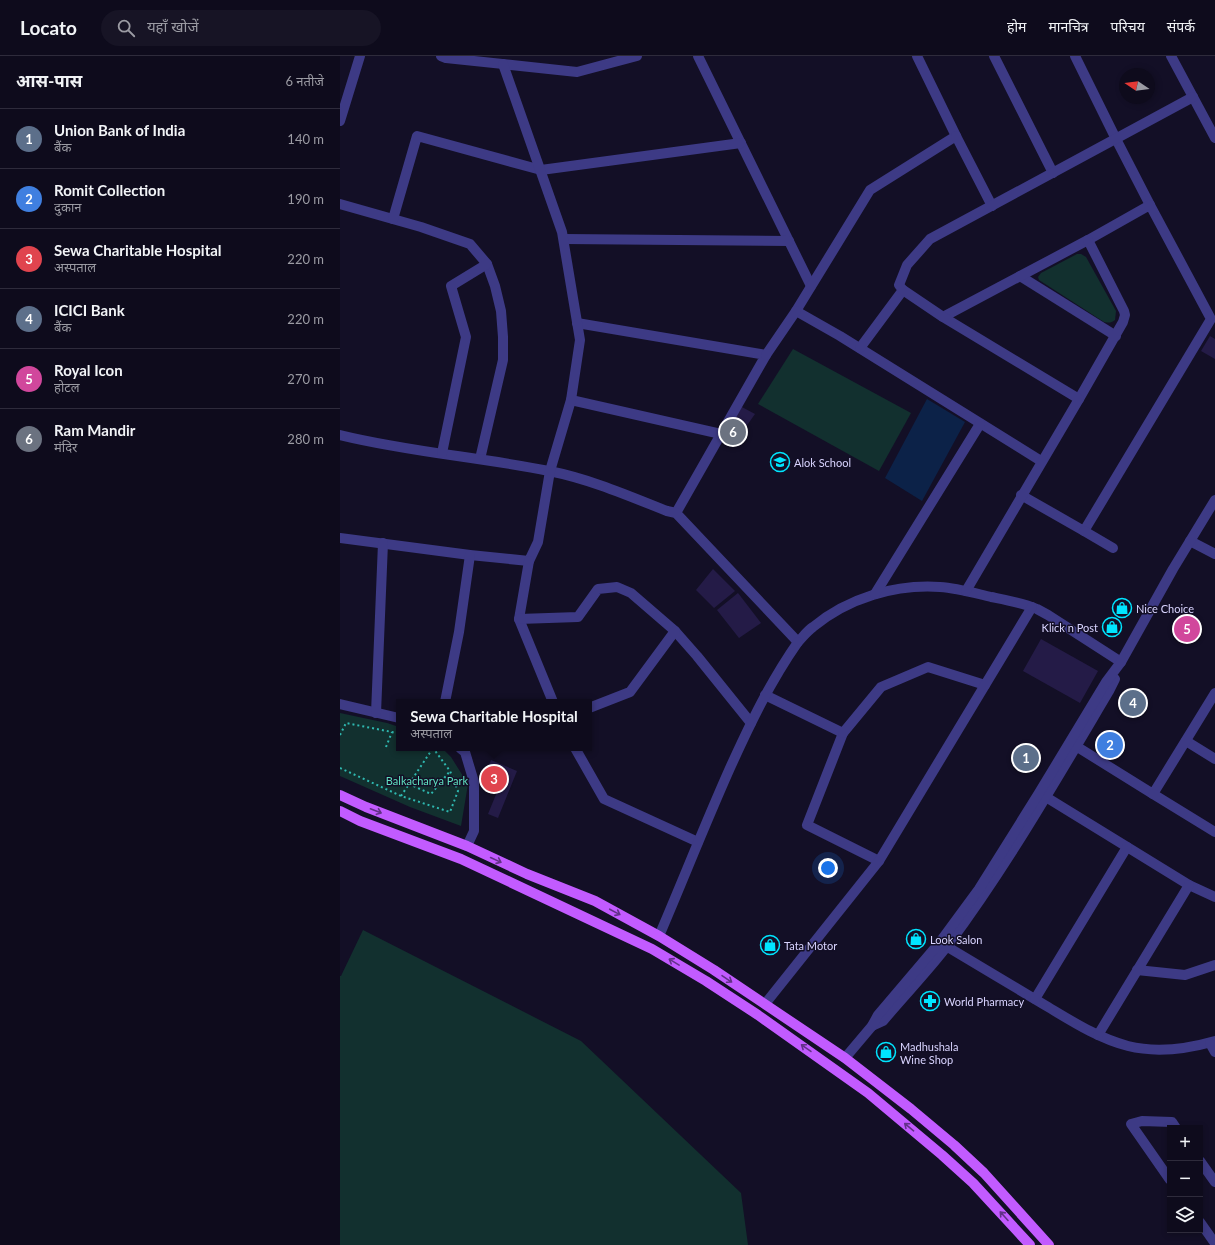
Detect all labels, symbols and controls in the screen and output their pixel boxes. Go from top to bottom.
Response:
search box [101,10,381,46]
text: Locato [20,16,77,39]
icon: search [115,17,137,39]
text: यहाँ खोजें [147,17,199,35]
text: होम [1007,18,1026,35]
text: मानचित्र [1048,18,1089,35]
text: परिचय [1111,18,1145,35]
text: संपर्क [1167,18,1195,35]
north arrow [1119,68,1155,104]
text: आस-पास [16,70,82,91]
text: 6 नतीजे [285,73,324,89]
text: Union Bank of India [54,121,185,139]
text: 1 [25,131,33,147]
text: 140 m [287,131,324,147]
text: बैंक [54,139,71,155]
text: Romit Collection [54,181,165,199]
text: 2 [25,191,33,207]
text: 190 m [287,191,324,207]
text: दुकान [54,199,81,215]
text: Sewa Charitable Hospital [54,241,222,259]
text: 3 [25,251,33,267]
text: 220 m [287,251,324,267]
text: अस्पताल [54,259,96,275]
text: ICICI Bank [54,301,125,319]
text: 4 [25,311,33,327]
text: 220 m [287,311,324,327]
text: बैंक [54,319,71,335]
text: Royal Icon [54,361,123,379]
text: 5 [25,371,33,387]
text: 270 m [287,371,324,387]
text: होटल [54,379,80,395]
pin: 6 [720,417,746,447]
text: Ram Mandir [54,421,135,439]
text: 6 [25,431,33,447]
text: 280 m [287,431,324,447]
text: मंदिर [54,439,77,455]
school or university icon: Alok School [769,451,791,473]
place label: Alok School [794,456,851,469]
shop icon: Nice Choice [1111,597,1133,619]
place label: Nice Choice [1136,602,1194,615]
pin: 5 [1174,614,1200,644]
shop icon: Klick n Post [1101,616,1123,638]
place label: Klick n Post [1042,621,1098,634]
pin: 4 [1120,688,1146,718]
popup [396,699,592,751]
text: Sewa Charitable Hospital [410,707,578,725]
text: अस्पताल [410,725,452,741]
pin: 2 [1097,730,1123,760]
pin: 1 [1013,743,1039,773]
pin: 3 [481,764,507,794]
park label: Balkacharya Park [386,774,469,787]
one-way arrow [369,808,381,816]
one-way arrow [490,857,502,864]
your location [818,858,838,878]
one-way arrow [609,909,621,917]
shop icon: Look Salon [905,928,927,950]
place label: Look Salon [930,933,982,946]
shop icon: Tata Motor [759,934,781,956]
place label: Tata Motor [784,939,837,952]
one-way arrow [668,957,680,965]
one-way arrow [721,975,733,983]
pharmacy icon: World Pharmacy [919,990,941,1012]
place label: World Pharmacy [944,995,1025,1008]
place label: Madhushala Wine Shop [900,1040,958,1066]
shop icon: Madhushala Wine Shop [875,1041,897,1063]
one-way arrow [801,1044,812,1052]
one-way arrow [904,1123,915,1132]
map controls [1167,1125,1203,1233]
button: + [1167,1125,1203,1161]
button: − [1167,1161,1203,1197]
button: layers [1167,1197,1203,1233]
one-way arrow [999,1211,1008,1221]

